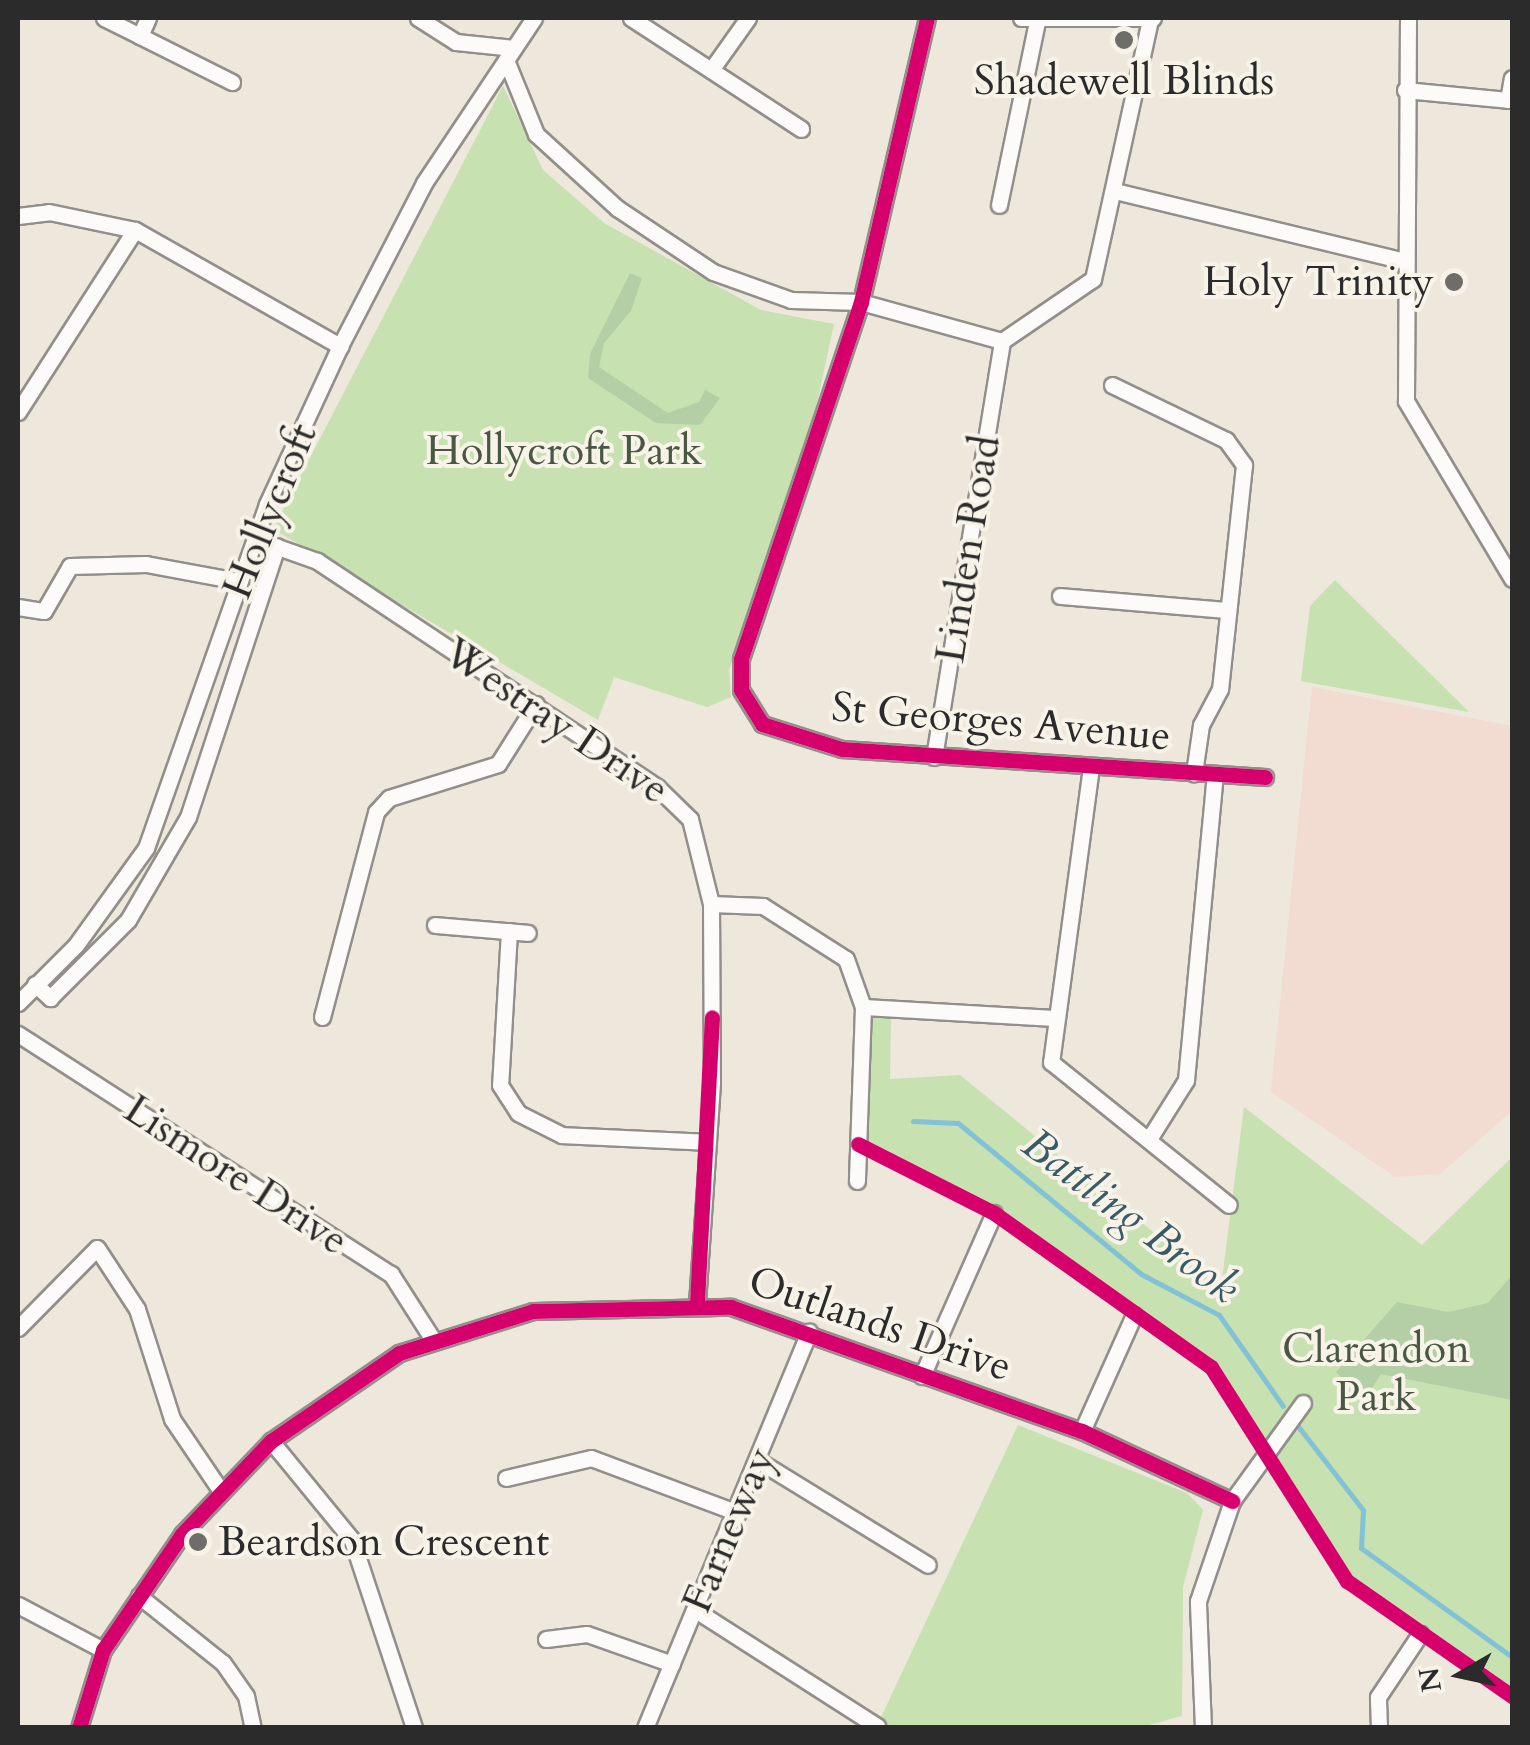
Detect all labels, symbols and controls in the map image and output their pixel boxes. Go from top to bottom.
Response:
marker: Shadewell Blinds [1113,29,1135,51]
place label: Shadewell Blinds [974,56,1274,106]
place label: Holy Trinity [1203,257,1434,307]
marker: Holy Trinity [1443,271,1465,293]
street label: Hollycroft [212,416,328,606]
park label: Hollycroft Park [426,426,702,476]
street label: Linden Road [925,431,1011,667]
street label: Westray Drive [434,627,678,815]
street label: St Georges Avenue [829,682,1173,762]
street label: Lismore Drive [115,1084,357,1266]
water label: Battling Brook [1012,1117,1250,1315]
street label: Outlands Drive [742,1255,1018,1393]
park label: Clarendon Park [1282,1324,1470,1422]
street label: Farneway [672,1440,786,1620]
place label: Beardson Crescent [218,1517,549,1567]
marker: Beardson Crescent [187,1531,209,1553]
north arrow [1410,1625,1510,1725]
text: N [1410,1665,1451,1695]

